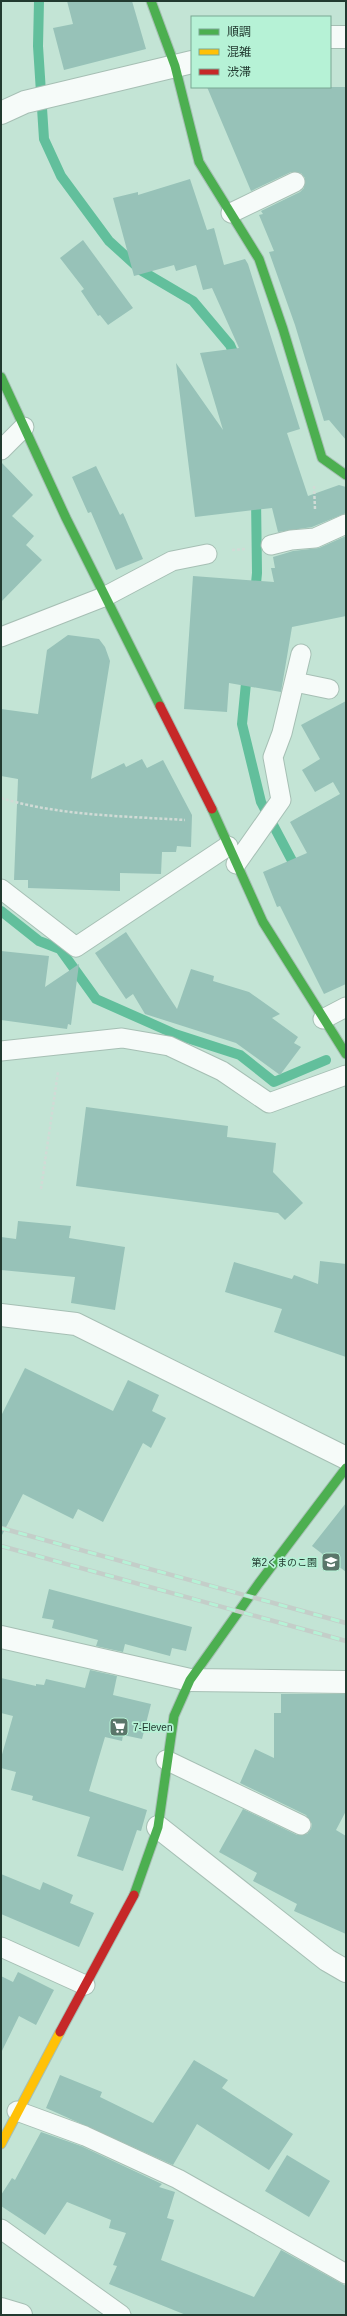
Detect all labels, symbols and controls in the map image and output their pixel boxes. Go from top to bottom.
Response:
legend [191,16,331,88]
text: 順調 [227,25,251,39]
text: 混雑 [227,45,251,59]
text: 渋滞 [227,65,251,79]
school or university icon: 第2くまのこ園 [320,1551,342,1573]
place label: 第2くまのこ園 [251,1557,317,1568]
supermarket icon: 7-Eleven [108,1716,130,1738]
place label: 7-Eleven [133,1722,172,1733]

